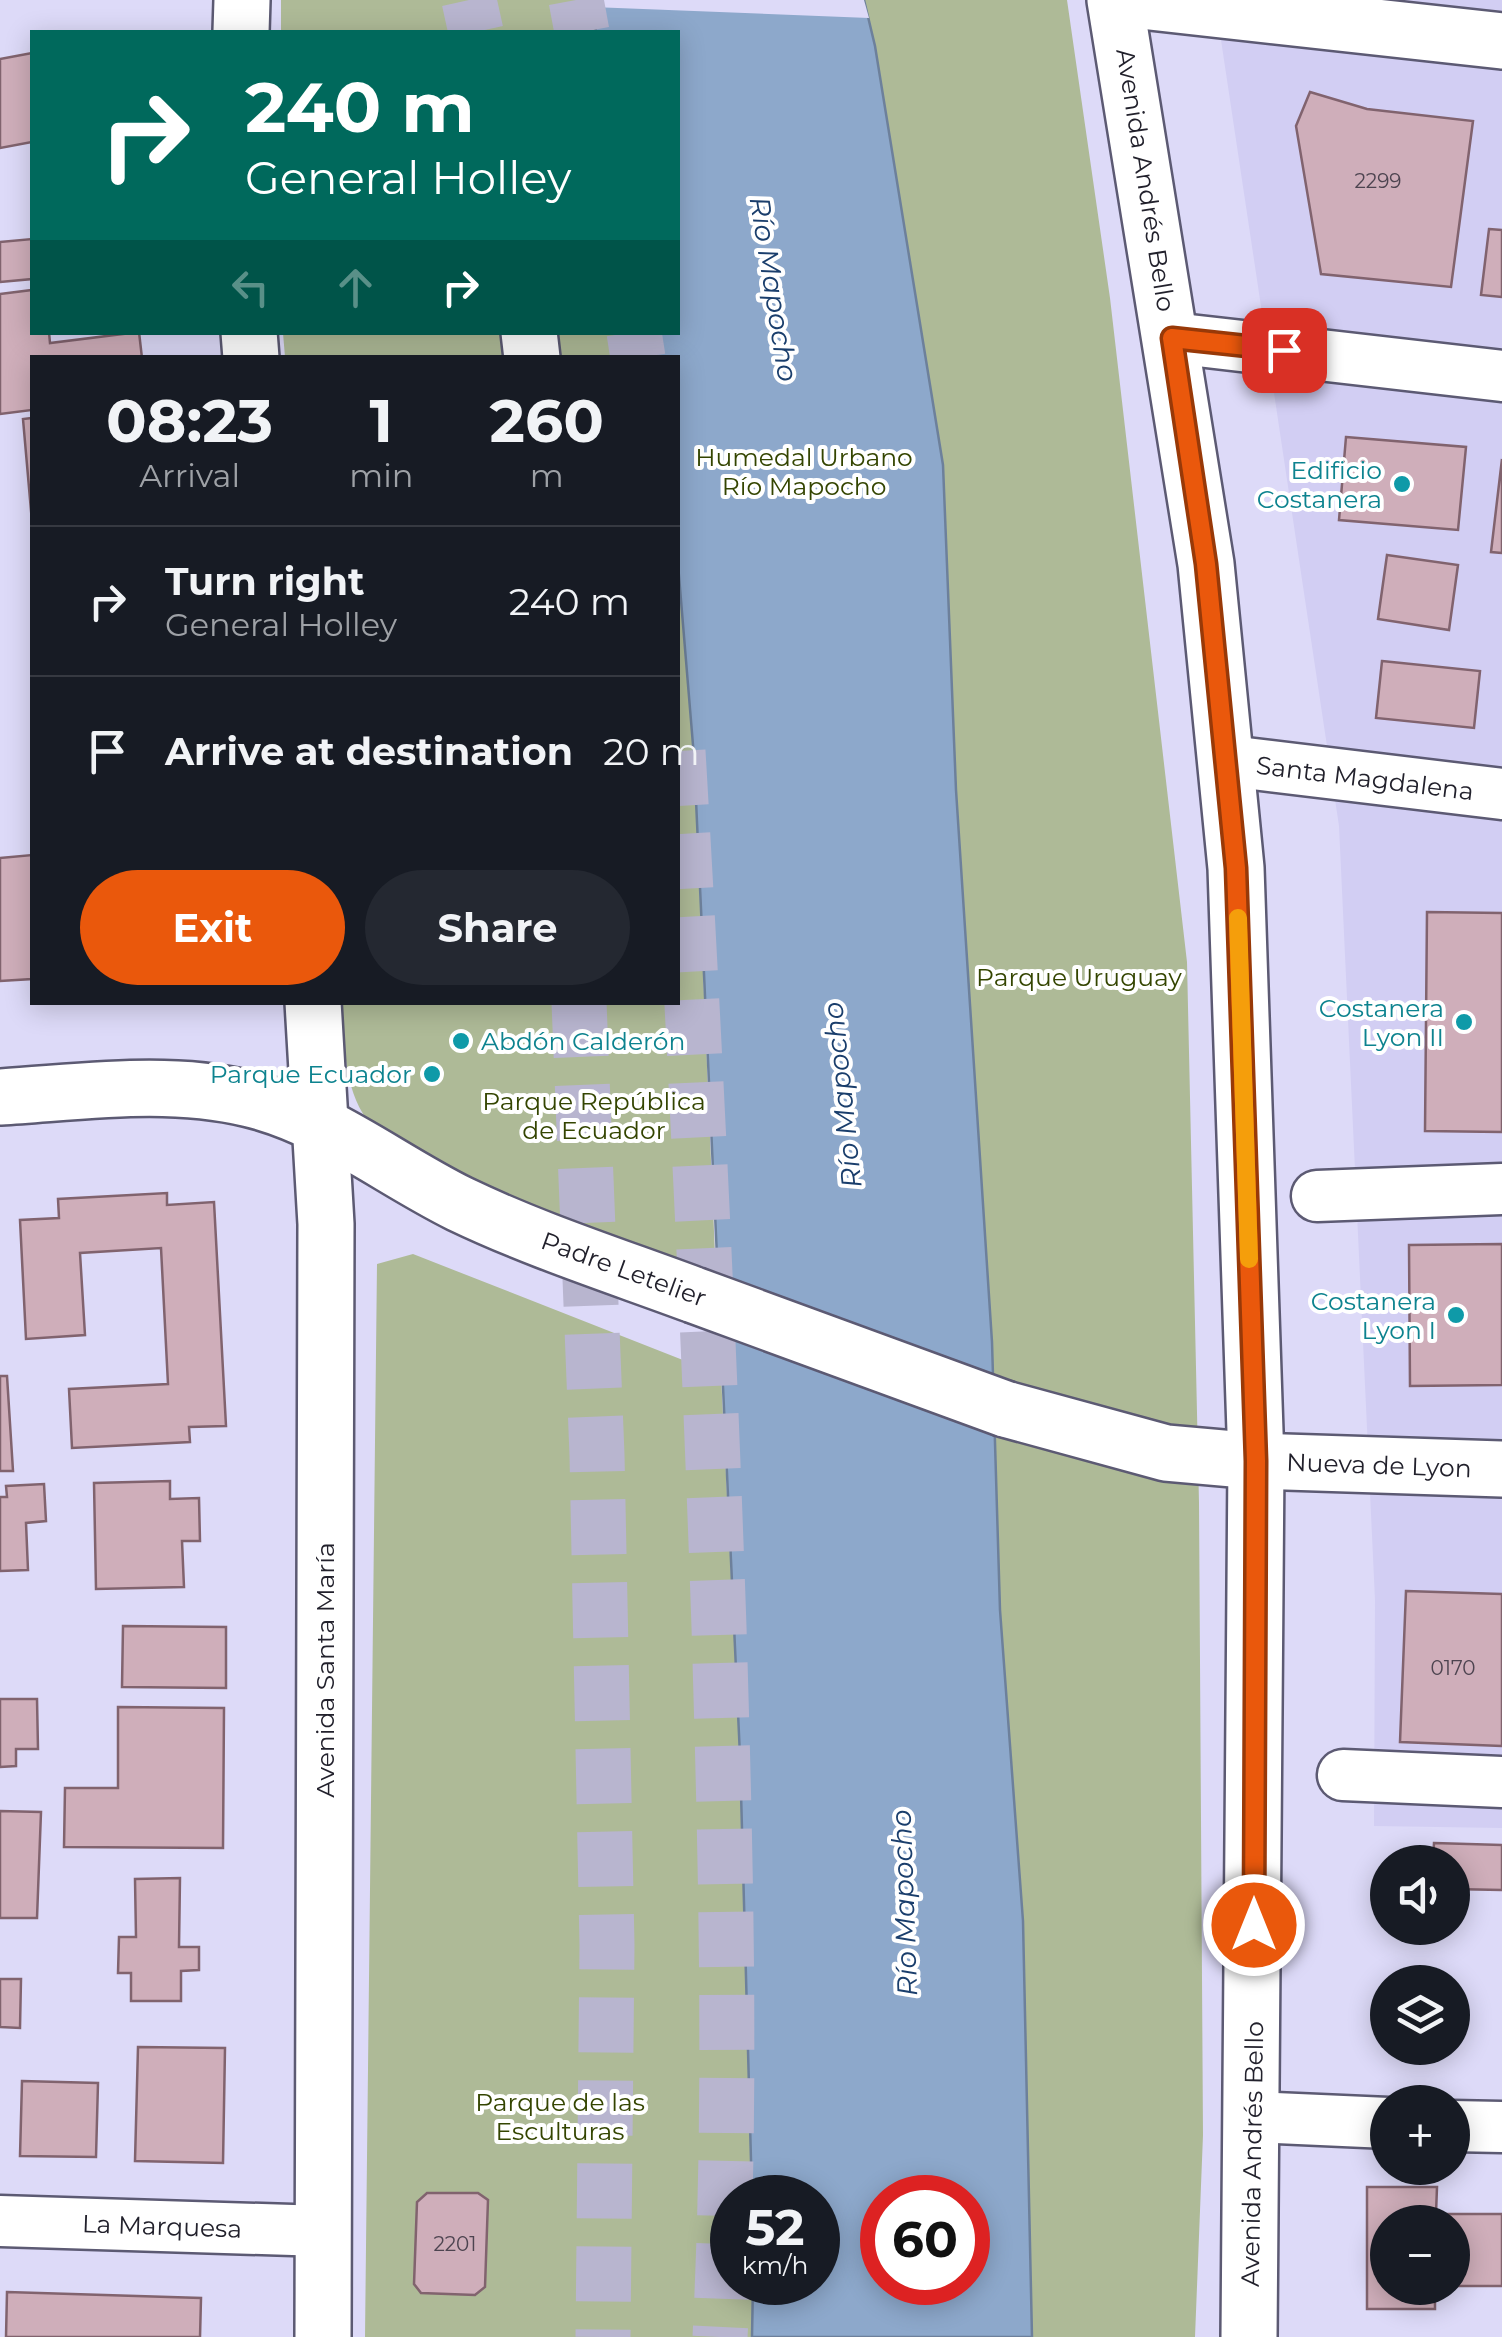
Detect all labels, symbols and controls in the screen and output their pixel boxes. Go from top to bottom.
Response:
street label: Avenida Andrés Bello [1110,46,1182,314]
text: 240 m [245,64,475,150]
icon: right [80,70,210,200]
text: General Holley [245,150,572,205]
house number: 2299 [1354,169,1402,193]
water label: Río Mapocho [743,194,805,384]
icon: left [223,260,278,315]
icon: ahead [328,260,383,315]
icon: right [433,260,488,315]
pin [1242,308,1327,393]
icon: arrive [1257,323,1312,378]
text: 08:23 [106,384,273,457]
text: 1 [370,384,393,457]
text: 260 [490,384,604,457]
park label: Humedal Urbano Río Mapocho [695,442,913,501]
place label: Edificio Costanera [1257,455,1382,514]
text: Arrival [139,456,240,495]
text: min [349,456,413,495]
text: m [530,456,564,495]
marker: Edificio Costanera [1391,473,1413,495]
text: Turn right [165,558,364,605]
icon: right [80,574,135,629]
text: 240 m [509,578,630,625]
text: General Holley [165,605,397,644]
icon: arrive [80,724,135,779]
text: Arrive at destination [165,728,573,775]
text: 20 m [603,728,700,775]
street label: Santa Magdalena [1255,750,1475,806]
button: Exit [80,870,345,985]
button: Share [365,870,630,985]
park label: Parque Uruguay [976,962,1182,992]
place label: Costanera Lyon II [1319,993,1444,1052]
water label: Río Mapocho [815,1000,869,1190]
marker: Costanera Lyon II [1453,1011,1475,1033]
place label: Abdón Calderón [481,1026,685,1056]
marker: Abdón Calderón [450,1030,472,1052]
place label: Parque Ecuador [210,1059,412,1089]
marker: Parque Ecuador [421,1063,443,1085]
park label: Parque República de Ecuador [482,1086,706,1145]
street label: Padre Letelier [537,1225,711,1313]
place label: Costanera Lyon I [1311,1286,1436,1345]
marker: Costanera Lyon I [1445,1304,1467,1326]
street label: Nueva de Lyon [1286,1447,1472,1483]
street label: Avenida Santa María [310,1542,340,1798]
house number: 0170 [1430,1656,1476,1680]
water label: Río Mapocho [884,1809,924,1997]
map controls [1370,1845,1470,2305]
button: sound [1370,1845,1470,1945]
position arrow [1202,1873,1306,1977]
button: layers [1370,1965,1470,2065]
street label: Avenida Andrés Bello [1235,2021,1269,2287]
button: + [1370,2085,1470,2185]
park label: Parque de las Esculturas [475,2087,645,2146]
speed limit sign: 60 [860,2175,990,2305]
text: 52 [746,2197,805,2258]
button: − [1370,2205,1470,2305]
street label: La Marquesa [81,2208,243,2244]
house number: 2201 [433,2232,477,2256]
text: km/h [742,2250,808,2280]

